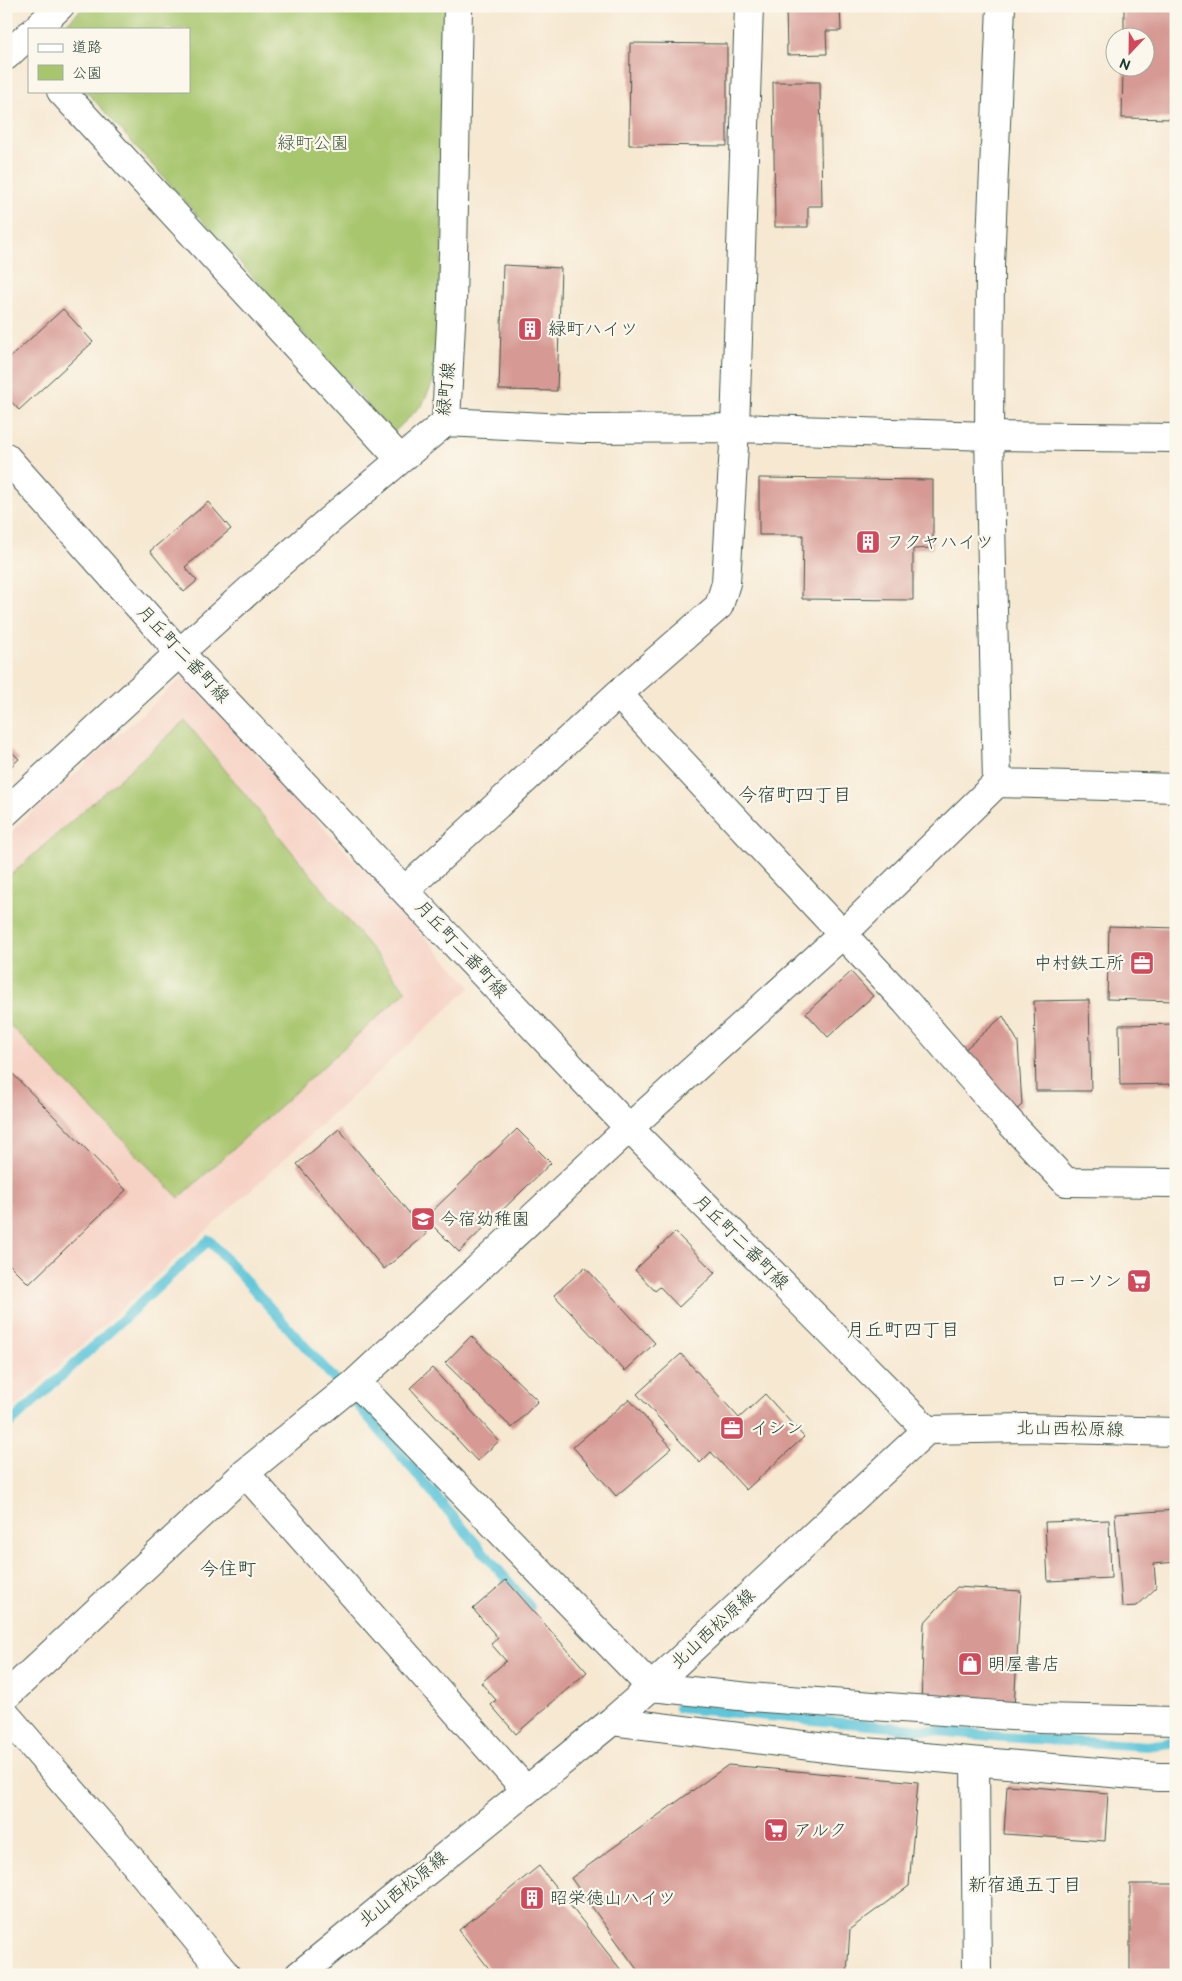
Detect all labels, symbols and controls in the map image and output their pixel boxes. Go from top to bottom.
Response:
legend [28,28,190,92]
north arrow [1104,28,1154,78]
text: 道路 [72,38,102,57]
text: N [1117,54,1133,73]
text: 公園 [72,64,102,83]
park label: 緑町公園 [277,133,349,154]
building icon: 緑町ハイツ [517,316,543,342]
place label: 緑町ハイツ [548,319,638,340]
street label: 緑町線 [433,361,459,417]
building icon: フクヤハイツ [855,529,881,555]
place label: フクヤハイツ [886,532,994,553]
street label: 月丘町二番町線 [132,601,234,707]
district label: 今宿町四丁目 [738,784,852,807]
street label: 月丘町二番町線 [410,896,512,1002]
office icon: 中村鉄工所 [1129,950,1155,976]
place label: 中村鉄工所 [1034,953,1124,974]
street label: 月丘町二番町線 [689,1190,793,1294]
school or university icon: 今宿幼稚園 [410,1206,436,1232]
place label: 今宿幼稚園 [440,1209,530,1230]
supermarket icon: ローソン [1126,1268,1152,1294]
place label: ローソン [1050,1271,1122,1292]
district label: 月丘町四丁目 [846,1319,960,1342]
office icon: イシン [719,1415,745,1441]
place label: イシン [750,1418,804,1439]
street label: 北山西松原線 [1016,1418,1124,1440]
district label: 今住町 [199,1558,257,1581]
street label: 北山西松原線 [666,1584,760,1674]
shop icon: 明屋書店 [957,1651,983,1677]
place label: 明屋書店 [988,1654,1060,1675]
supermarket icon: アルク [763,1817,789,1843]
place label: アルク [794,1820,847,1841]
street label: 北山西松原線 [354,1847,452,1931]
district label: 新宿通五丁目 [968,1874,1082,1897]
building icon: 昭栄徳山ハイツ [519,1885,545,1911]
place label: 昭栄徳山ハイツ [550,1888,676,1909]

